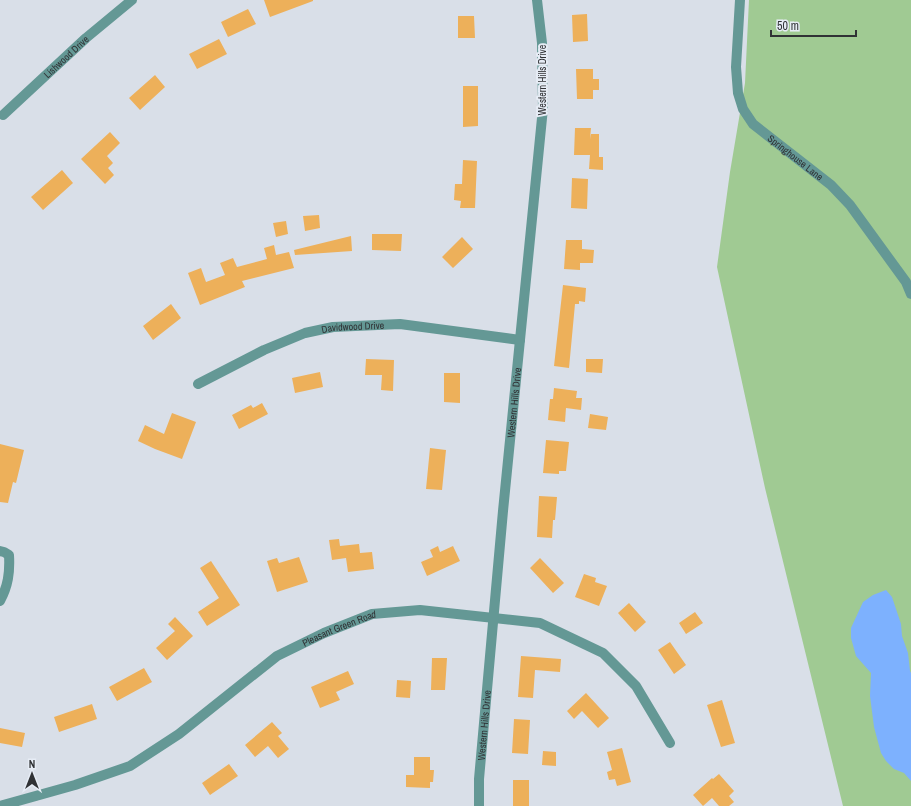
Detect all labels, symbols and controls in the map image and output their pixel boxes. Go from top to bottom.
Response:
scale bar [771,12,856,38]
text: 50 m [777,18,799,34]
street label: Lishwood Drive [41,32,92,81]
street label: Western Hills Drive [536,44,549,115]
street label: Springhouse Lane [765,131,826,183]
street label: Davidwood Drive [320,318,385,336]
street label: Western Hills Drive [504,366,524,438]
street label: Pleasant Green Road [300,607,376,649]
street label: Western Hills Drive [474,689,493,761]
north arrow [12,754,52,794]
text: N [29,757,35,771]

